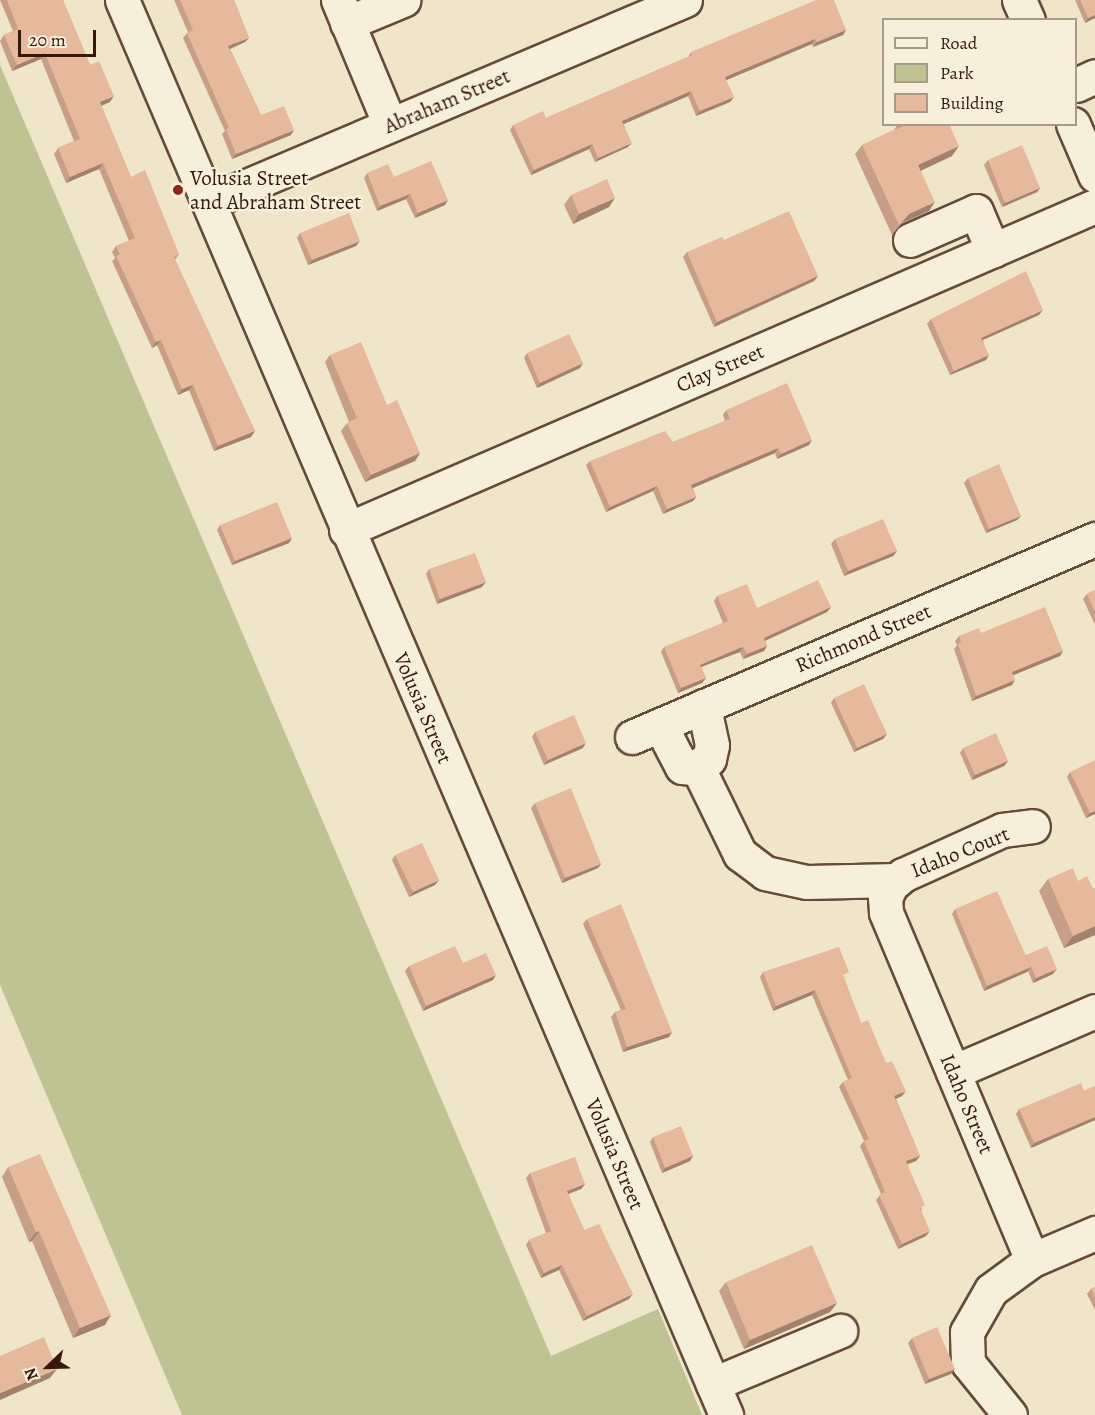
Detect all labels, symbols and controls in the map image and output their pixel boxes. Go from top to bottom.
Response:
scale bar [21,18,99,56]
legend [882,18,1077,126]
text: 20 m [29,28,66,52]
text: Road [940,31,977,55]
text: Park [940,61,974,85]
street label: Abraham Street [380,63,514,139]
text: Building [940,91,1004,115]
place label: Volusia Street and Abraham Street [190,165,361,215]
marker: Volusia Street and Abraham Street [171,183,185,197]
street label: Clay Street [672,338,768,398]
street label: Richmond Street [791,598,935,678]
street label: Volusia Street [388,649,458,767]
street label: Idaho Court [907,821,1013,883]
street label: Idaho Street [935,1050,999,1158]
street label: Volusia Street [580,1095,650,1213]
north arrow [18,1337,78,1397]
text: N [19,1364,44,1384]

